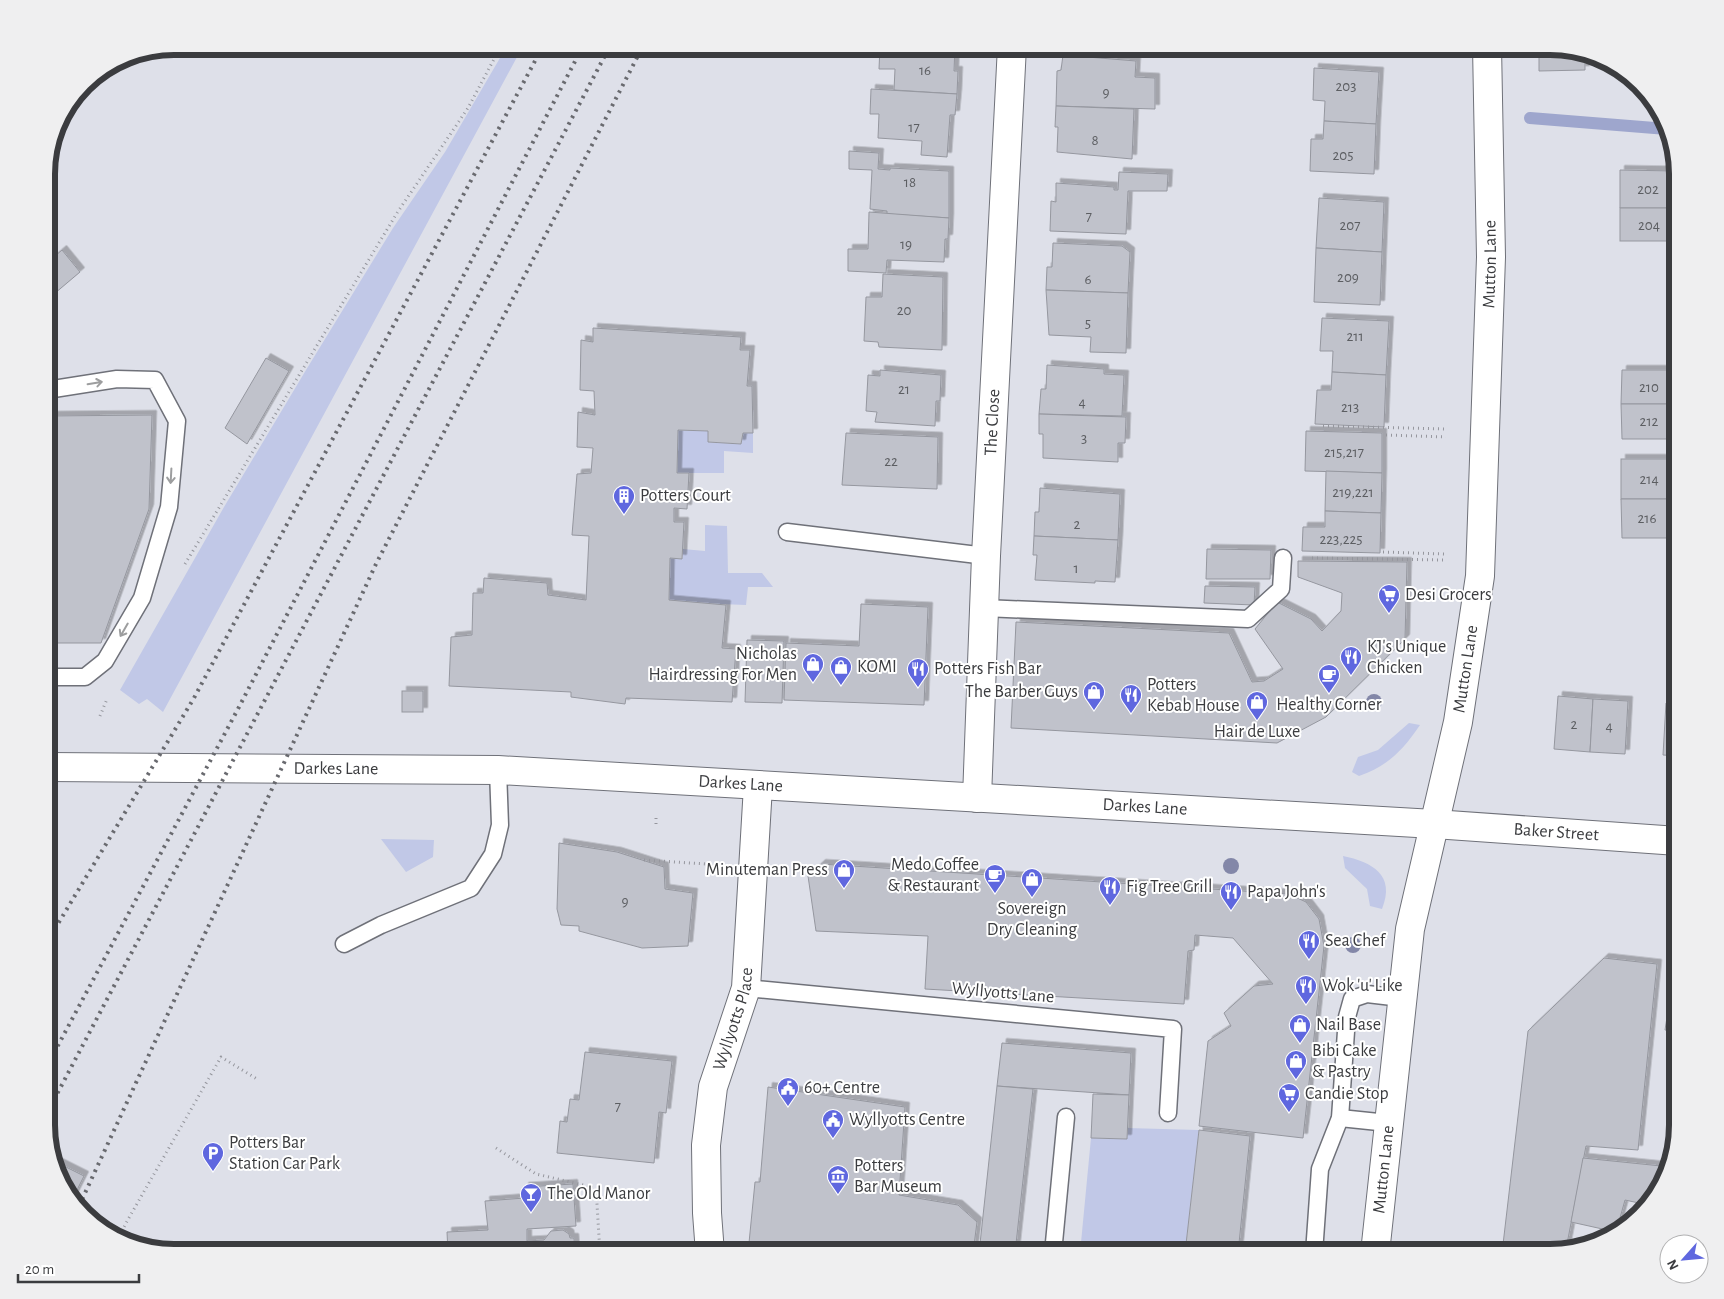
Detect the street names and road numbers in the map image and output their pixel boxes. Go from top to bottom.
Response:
street label: Mutton Lane [1480,220,1500,309]
street label: The Close [982,388,1004,456]
street label: Mutton Lane [1450,624,1481,714]
street label: Darkes Lane [294,760,378,778]
street label: Darkes Lane [698,773,783,795]
street label: Darkes Lane [1102,796,1188,819]
street label: Baker Street [1513,821,1600,844]
street label: Wyllyotts Place [710,967,756,1073]
street label: Wyllyotts Lane [951,980,1055,1006]
street label: Mutton Lane [1370,1125,1398,1214]

